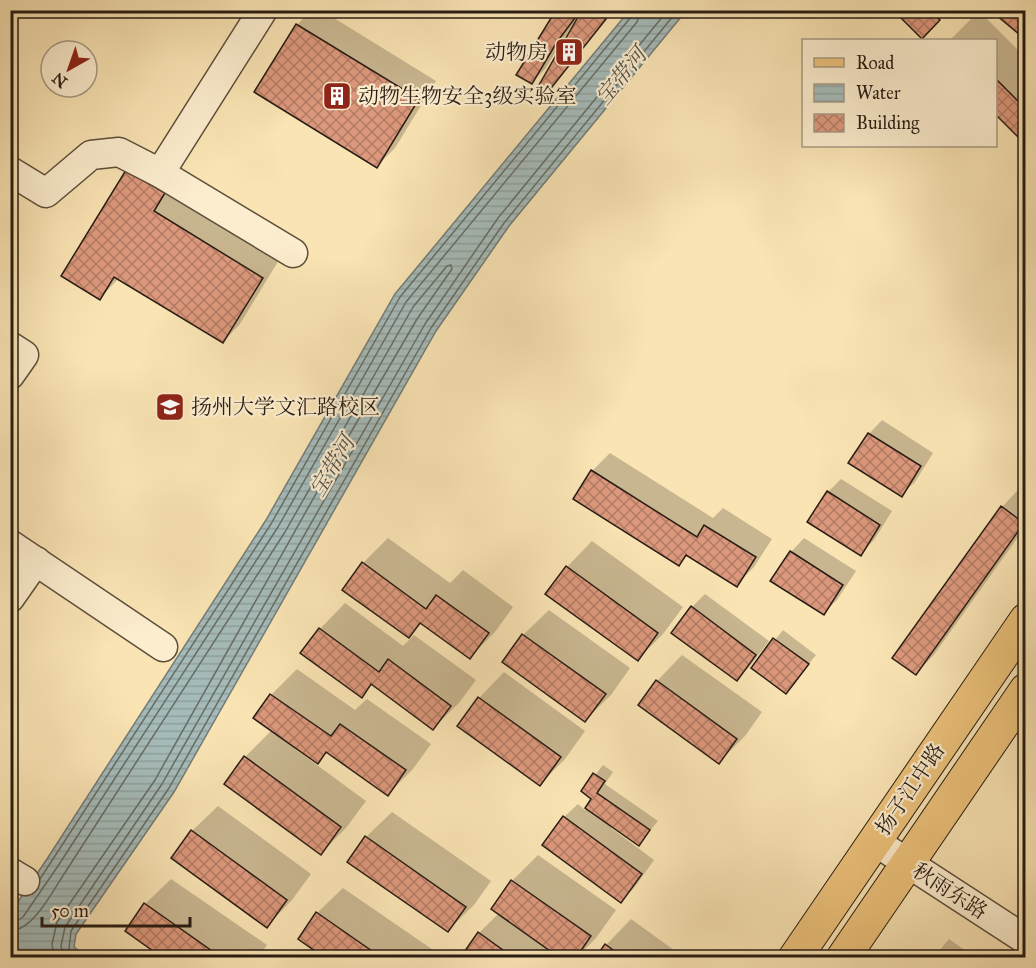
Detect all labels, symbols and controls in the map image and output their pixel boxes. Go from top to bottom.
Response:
building icon: 动物房 [553,36,585,68]
north arrow [39,39,99,99]
place label: 动物房 [485,39,548,65]
water label: 宝带河 [590,39,655,110]
legend [802,39,997,147]
text: Road [856,52,894,74]
text: N [48,68,71,92]
building icon: 动物生物安全3级实验室 [321,80,353,112]
text: Water [856,82,901,104]
place label: 动物生物安全3级实验室 [358,83,576,109]
text: Building [856,112,920,135]
school or university icon: 扬州大学文汇路校区 [154,391,186,423]
place label: 扬州大学文汇路校区 [191,394,380,420]
water label: 宝带河 [303,427,363,501]
street label: 扬子江中路 [870,738,950,840]
street label: 秋雨东路 [908,857,992,925]
scale bar [42,890,190,928]
text: 50 m [51,900,89,922]

